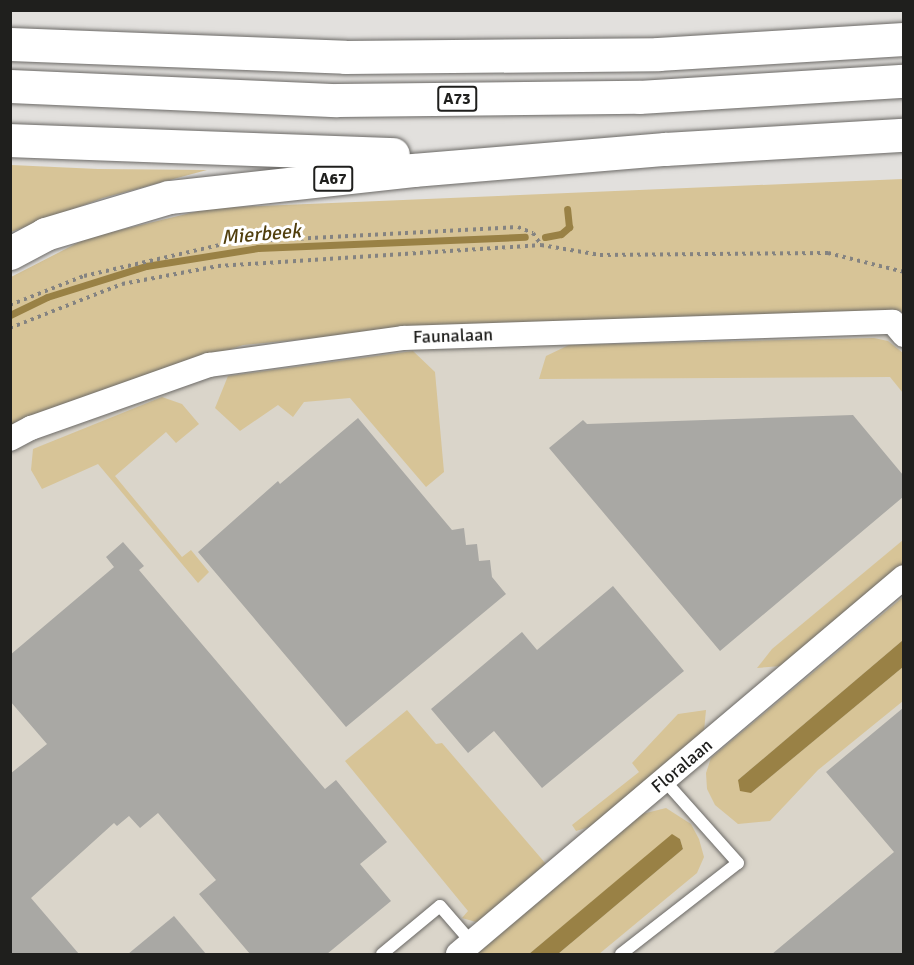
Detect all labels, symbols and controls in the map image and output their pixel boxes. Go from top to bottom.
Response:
road number: A73 [436,86,478,112]
road number: A67 [312,166,354,192]
water label: Mierbeek [220,219,302,249]
street label: Faunalaan [413,324,493,348]
street label: Floralaan [647,734,717,798]

